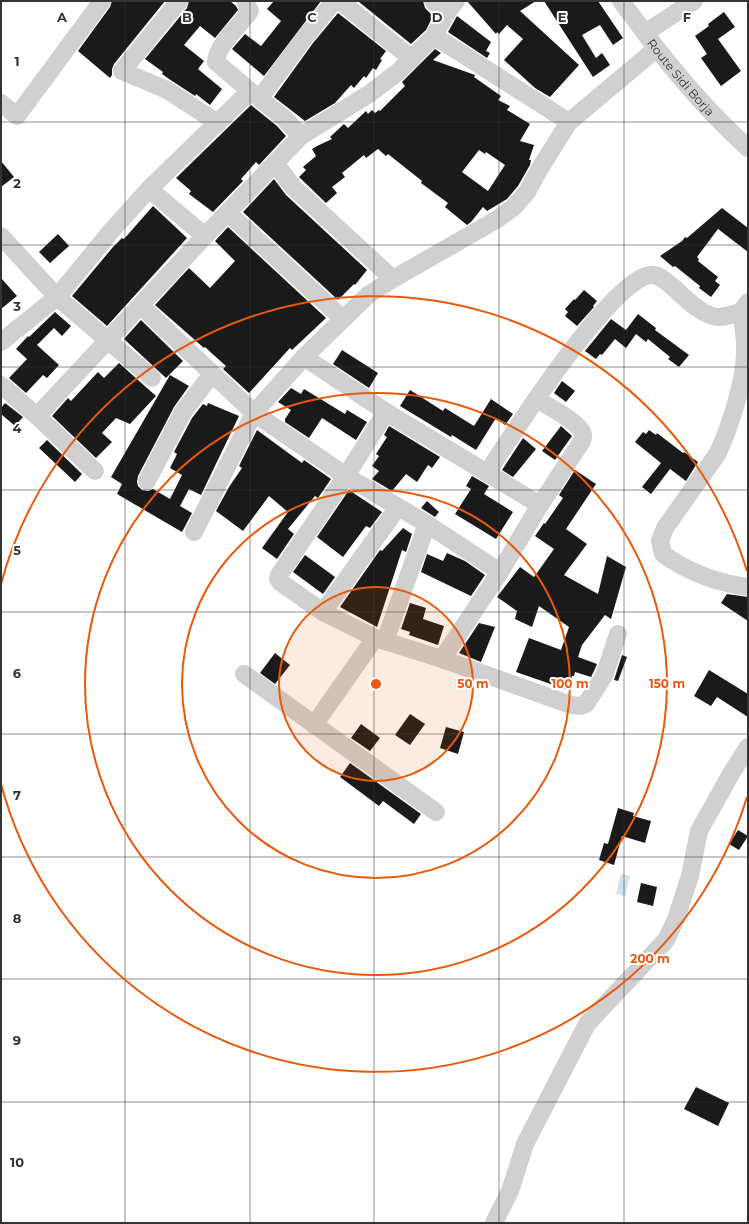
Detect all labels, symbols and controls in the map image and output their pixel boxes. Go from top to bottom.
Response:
text: A [56,9,68,25]
text: B [182,9,192,25]
text: C [307,9,317,25]
text: D [432,9,443,25]
text: E [558,9,567,25]
text: F [683,9,691,25]
street label: Route Sidi Borja [644,35,718,119]
text: 1 [14,53,20,69]
text: 2 [13,175,21,191]
text: 3 [12,298,21,314]
text: 4 [13,420,22,436]
text: 5 [13,542,21,558]
text: 6 [13,665,22,681]
text: 50 m [457,676,489,691]
text: 100 m [552,676,588,691]
text: 150 m [649,676,685,691]
centre of rings [369,677,383,691]
text: 7 [13,787,21,803]
text: 8 [13,910,22,926]
text: 200 m [630,951,670,966]
text: 9 [13,1032,21,1048]
text: 10 [10,1154,24,1170]

